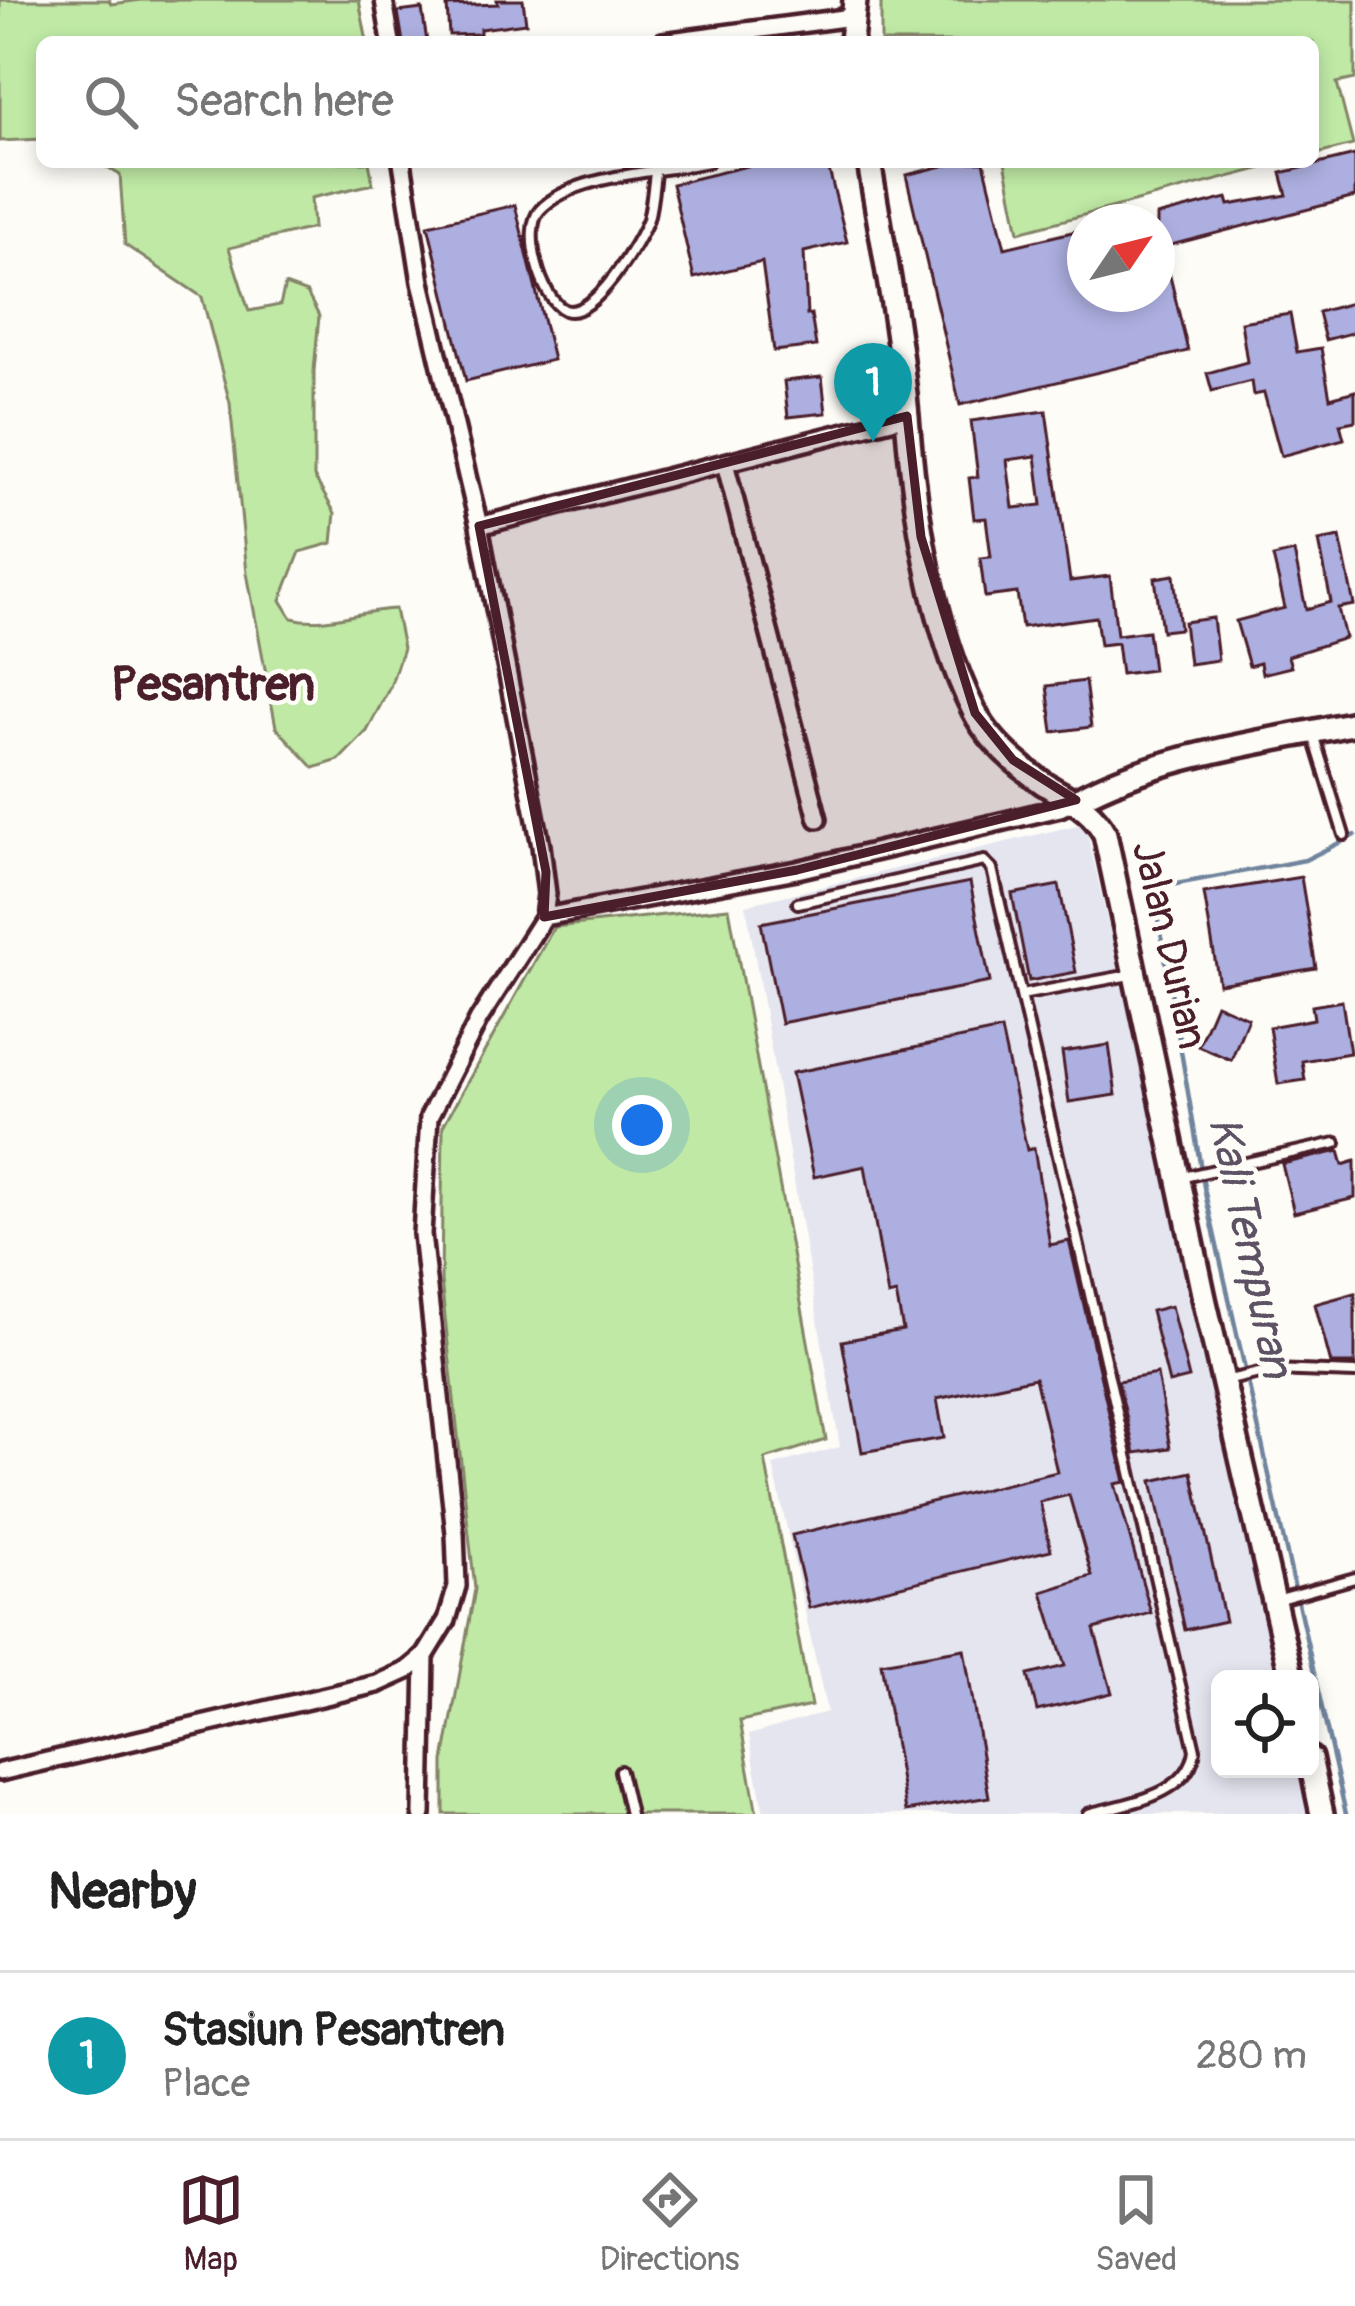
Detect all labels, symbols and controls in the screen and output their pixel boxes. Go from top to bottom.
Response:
search box [36,36,1319,168]
icon: search [78,69,144,135]
text: Search here [174,74,394,130]
north arrow [1067,204,1175,312]
pin: 1 [834,343,912,442]
district label: Pesantren [111,655,315,715]
street label: Jalan Durian [1120,836,1218,1054]
your location [612,1095,672,1155]
water label: Kali Tempuran [1195,1111,1306,1385]
map controls [1211,1670,1319,1778]
button: locate [1211,1670,1319,1778]
text: Nearby [48,1860,196,1924]
text: Stasiun Pesantren [162,2003,505,2059]
text: 1 [79,2031,95,2080]
text: 280 m [1196,2031,1307,2080]
text: Place [162,2059,250,2108]
tab: Map [178,2167,244,2280]
tab: Directions [600,2167,740,2280]
tab: Saved [1095,2167,1177,2280]

